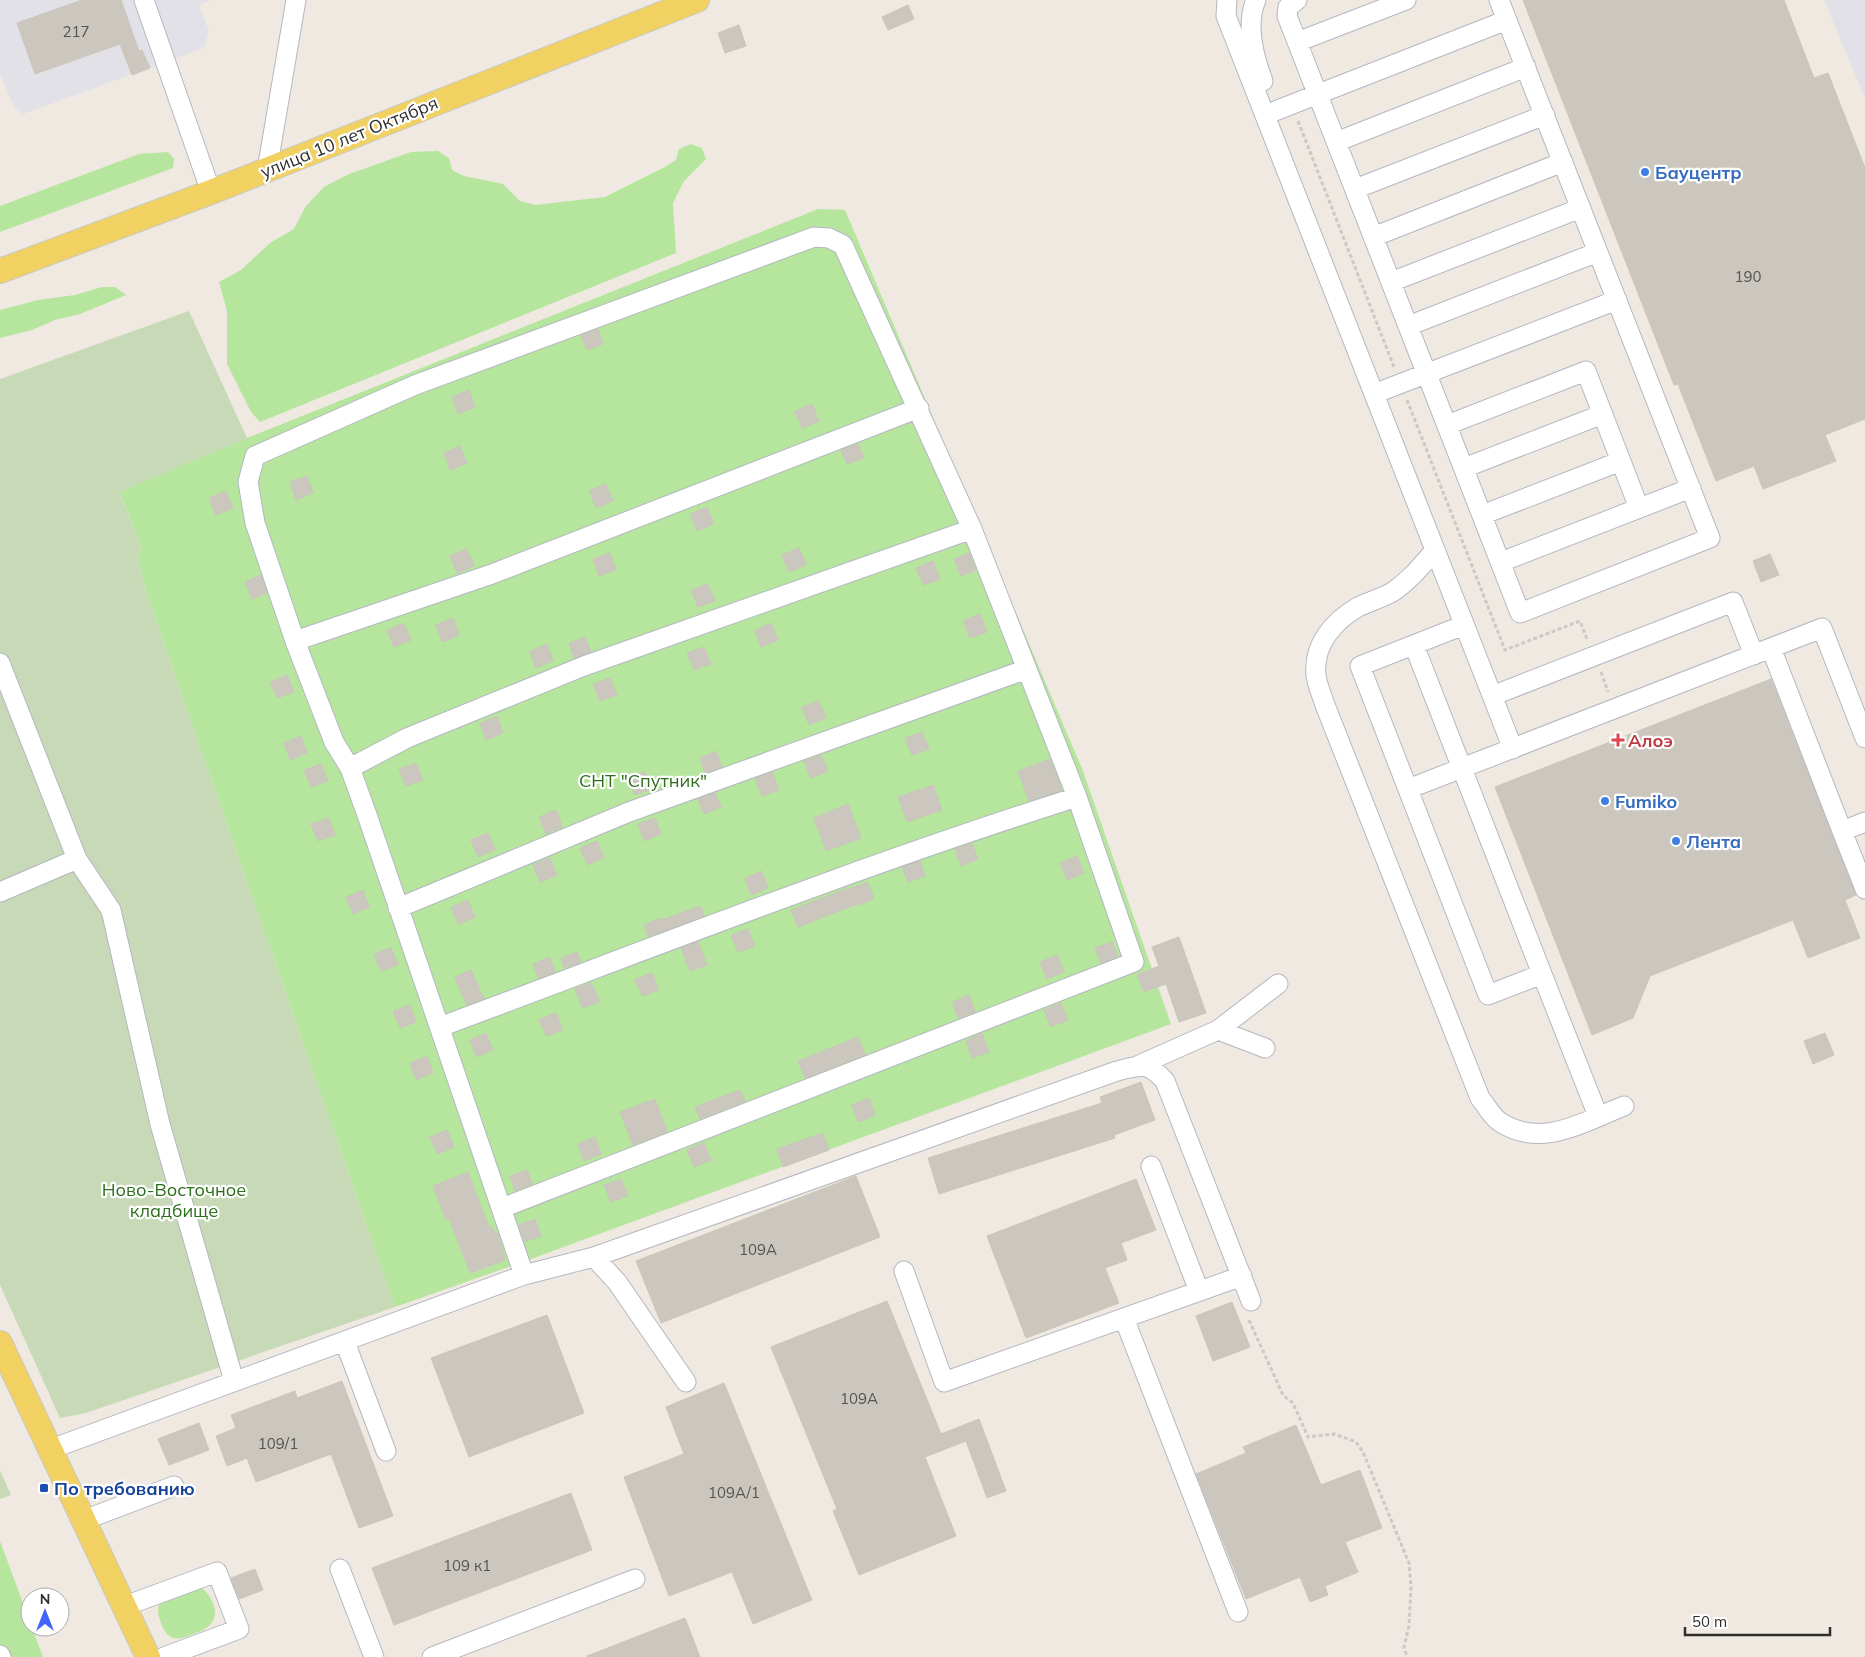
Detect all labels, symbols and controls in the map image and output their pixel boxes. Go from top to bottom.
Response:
house number: 217 [62,22,90,41]
street label: улица 10 лет Октября [257,91,441,183]
place label: Бауцентр [1655,161,1742,184]
marker: Бауцентр [1639,166,1651,178]
house number: 190 [1734,267,1762,286]
place label: Алоэ [1628,729,1673,752]
marker: Алоэ [1612,734,1624,746]
park label: СНТ "Спутник" [579,769,707,792]
place label: Fumiko [1615,790,1677,813]
marker: Fumiko [1599,795,1611,807]
place label: Лента [1686,830,1741,853]
marker: Лента [1670,835,1682,847]
park label: Ново-Восточное кладбище [102,1178,246,1222]
house number: 109А [739,1240,777,1259]
house number: 109А [840,1389,878,1408]
house number: 109/1 [258,1434,298,1453]
place label: По требованию [54,1477,195,1500]
marker: По требованию [38,1482,50,1494]
house number: 109А/1 [708,1483,760,1502]
house number: 109 к1 [443,1556,491,1575]
north arrow [20,1587,70,1637]
text: N [40,1590,50,1608]
scale bar [1685,1604,1830,1636]
text: 50 m [1692,1612,1727,1631]

